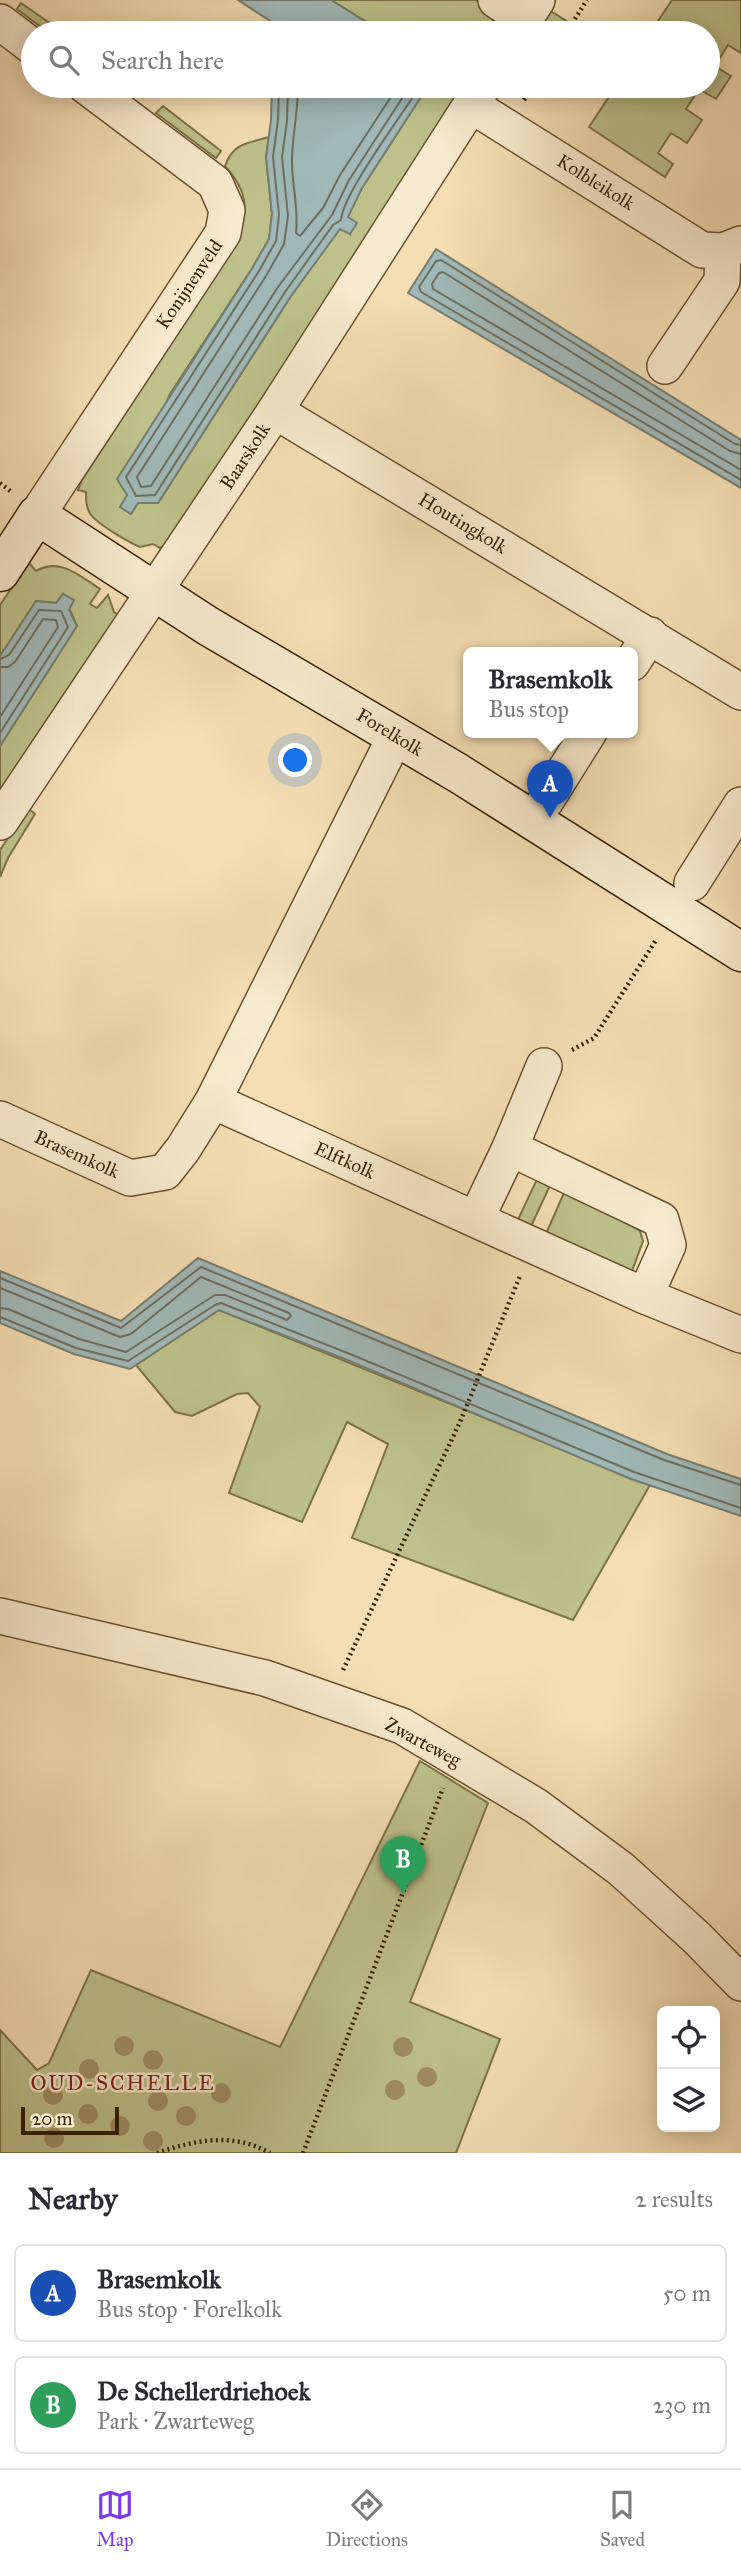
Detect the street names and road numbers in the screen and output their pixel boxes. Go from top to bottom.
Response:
street label: Kolbleikolk [553,149,639,215]
street label: Konijnenveld [151,235,227,333]
street label: Baarskolk [215,418,275,494]
street label: Houtingkolk [414,488,512,559]
street label: Forelkolk [352,703,428,761]
street label: Brasemkolk [31,1125,123,1183]
street label: Elftkolk [311,1136,379,1184]
street label: Zwarteweg [381,1712,465,1773]

